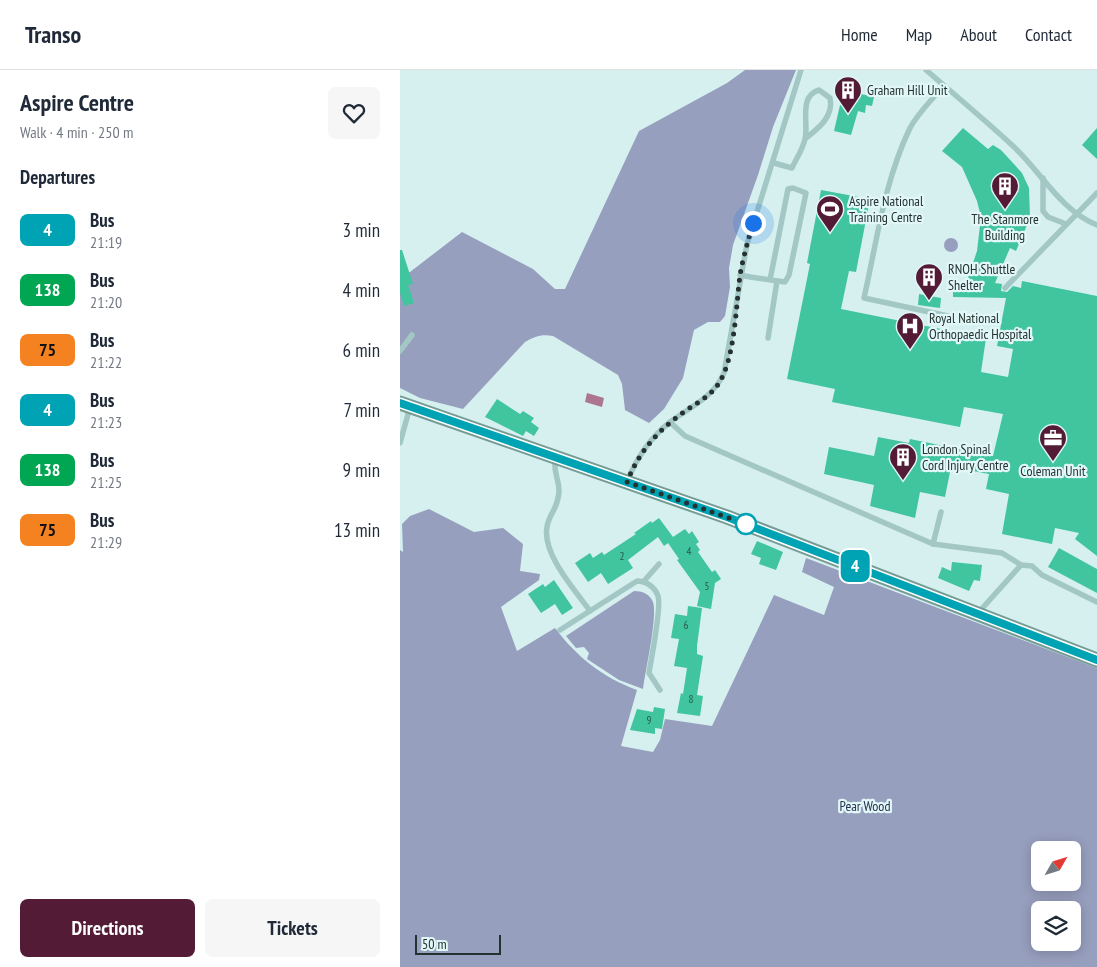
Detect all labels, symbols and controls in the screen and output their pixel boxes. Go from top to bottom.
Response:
text: Transo [25,19,81,50]
text: Home [841,23,878,46]
text: Map [906,23,932,46]
text: About [960,23,997,46]
text: Contact [1025,23,1072,46]
building icon: Graham Hill Unit [833,75,863,114]
place label: Graham Hill Unit [867,81,948,99]
text: Aspire Centre [20,87,134,118]
button: heart [328,87,380,139]
text: Walk · 4 min · 250 m [20,122,133,142]
text: Departures [20,165,95,189]
building icon: The Stanmore Building [990,171,1020,210]
place label: Aspire National Training Centre [849,192,924,226]
sports icon: Aspire National Training Centre [815,194,845,233]
text: Bus [90,208,114,232]
place label: The Stanmore Building [971,210,1039,244]
your location [741,211,766,236]
text: 4 [43,218,52,241]
text: 3 min [343,218,380,242]
text: 21:19 [90,232,122,252]
place label: RNOH Shuttle Shelter [948,260,1016,294]
building icon: RNOH Shuttle Shelter [914,262,944,301]
text: Bus [90,268,114,292]
text: 138 [35,278,60,301]
text: 4 min [343,278,380,302]
text: 21:20 [90,292,122,312]
place label: Royal National Orthopaedic Hospital [929,309,1032,343]
hospital icon: Royal National Orthopaedic Hospital [895,311,925,350]
text: Bus [90,328,114,352]
text: 75 [39,338,56,361]
text: 6 min [343,338,380,362]
text: 21:22 [90,352,122,372]
text: Bus [90,388,114,412]
text: 4 [43,398,52,421]
text: 7 min [343,398,380,422]
text: 21:23 [90,412,122,432]
office icon: Coleman Unit [1038,423,1068,462]
place label: London Spinal Cord Injury Centre [922,440,1009,474]
building icon: London Spinal Cord Injury Centre [888,442,918,481]
text: Bus [90,448,114,472]
text: 138 [35,458,60,481]
text: 9 min [343,458,380,482]
place label: Coleman Unit [1020,462,1086,480]
text: 21:25 [90,472,122,492]
text: Bus [90,508,114,532]
unlabelled marker [735,513,757,535]
text: 75 [39,518,56,541]
text: 13 min [334,518,380,542]
text: 21:29 [90,532,122,552]
house number: 4 [687,544,692,558]
house number: 2 [620,549,625,563]
line badge: 4 [839,550,871,582]
text: 4 [851,554,859,577]
house number: 5 [705,579,710,593]
house number: 6 [684,618,689,632]
house number: 8 [689,692,694,706]
house number: 9 [647,713,652,727]
park label: Pear Wood [840,797,890,815]
north arrow [1031,841,1081,891]
map controls [1031,841,1081,951]
button: Directions [20,899,195,957]
button: Tickets [205,899,380,957]
button: layers [1031,901,1081,951]
scale bar [415,932,501,955]
text: 50 m [422,935,447,953]

